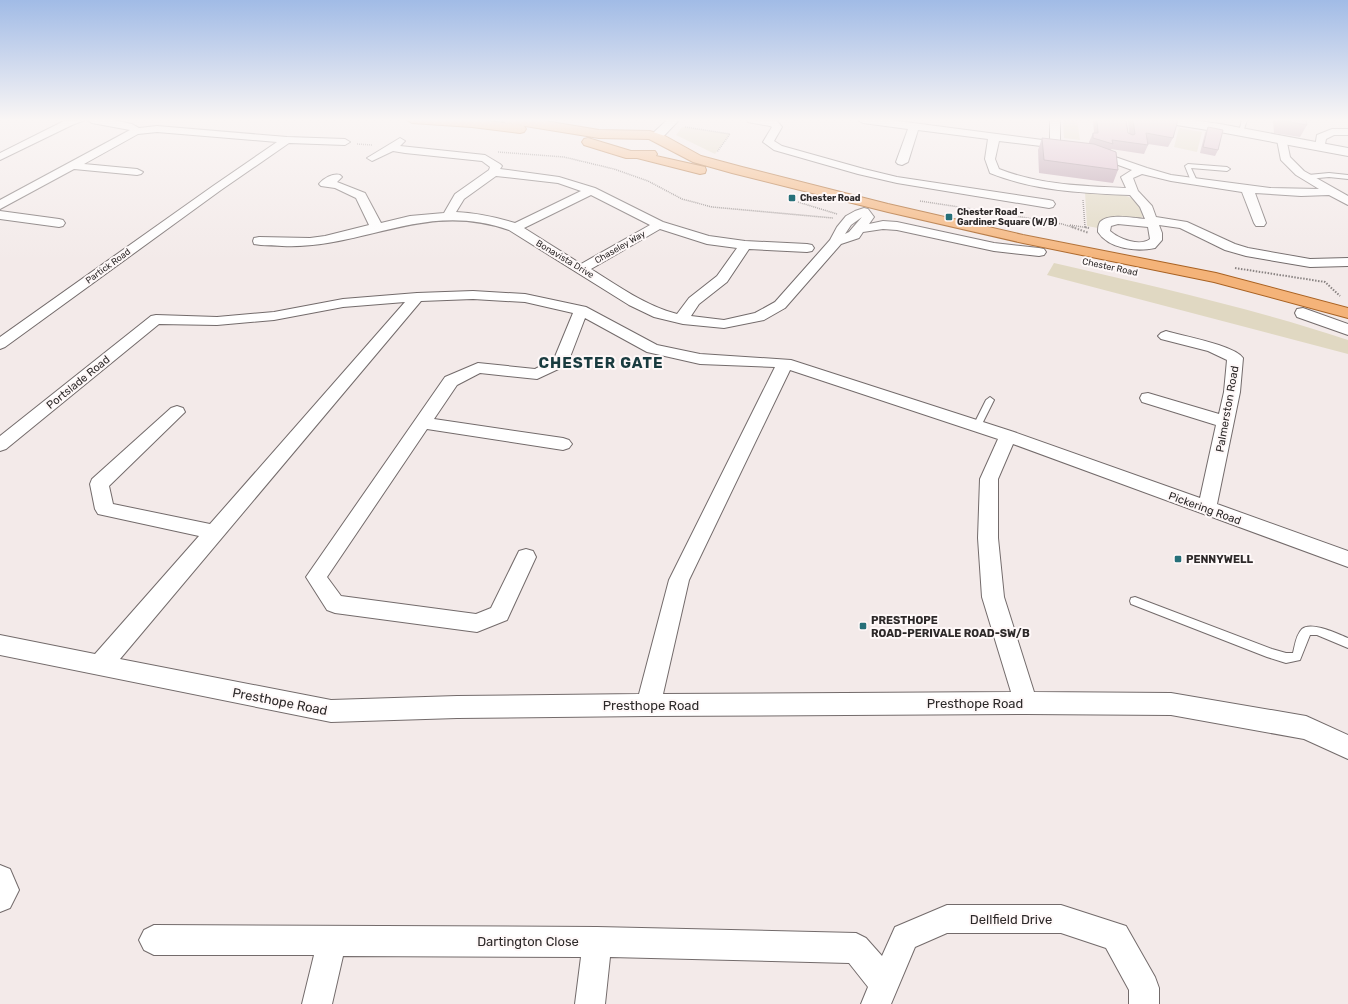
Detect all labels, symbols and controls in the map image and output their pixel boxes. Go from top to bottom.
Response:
marker: Chester Road [787,193,797,203]
place label: Chester Road [800,193,861,203]
place label: Chester Road - Gardiner Square (W/B) [957,207,1058,227]
marker: Chester Road - Gardiner Square (W/B) [944,212,954,222]
street label: Chaseley Way [593,228,647,266]
street label: Bonavista Drive [534,238,596,280]
street label: Partick Road [84,246,132,286]
street label: Chester Road [1081,256,1139,278]
street label: Portslade Road [44,353,113,412]
district label: CHESTER GATE [539,354,664,372]
street label: Palmerston Road [1213,365,1241,453]
street label: Pickering Road [1167,489,1243,528]
place label: PENNYWELL [1186,553,1254,566]
marker: PENNYWELL [1173,554,1183,564]
place label: PRESTHOPE ROAD-PERIVALE ROAD-SW/B [871,614,1030,640]
marker: PRESTHOPE ROAD-PERIVALE ROAD-SW/B [858,621,868,631]
street label: Presthope Road [231,685,329,718]
street label: Presthope Road [927,696,1023,711]
street label: Presthope Road [603,698,699,713]
street label: Dellfield Drive [970,912,1052,927]
street label: Dartington Close [477,934,579,950]

